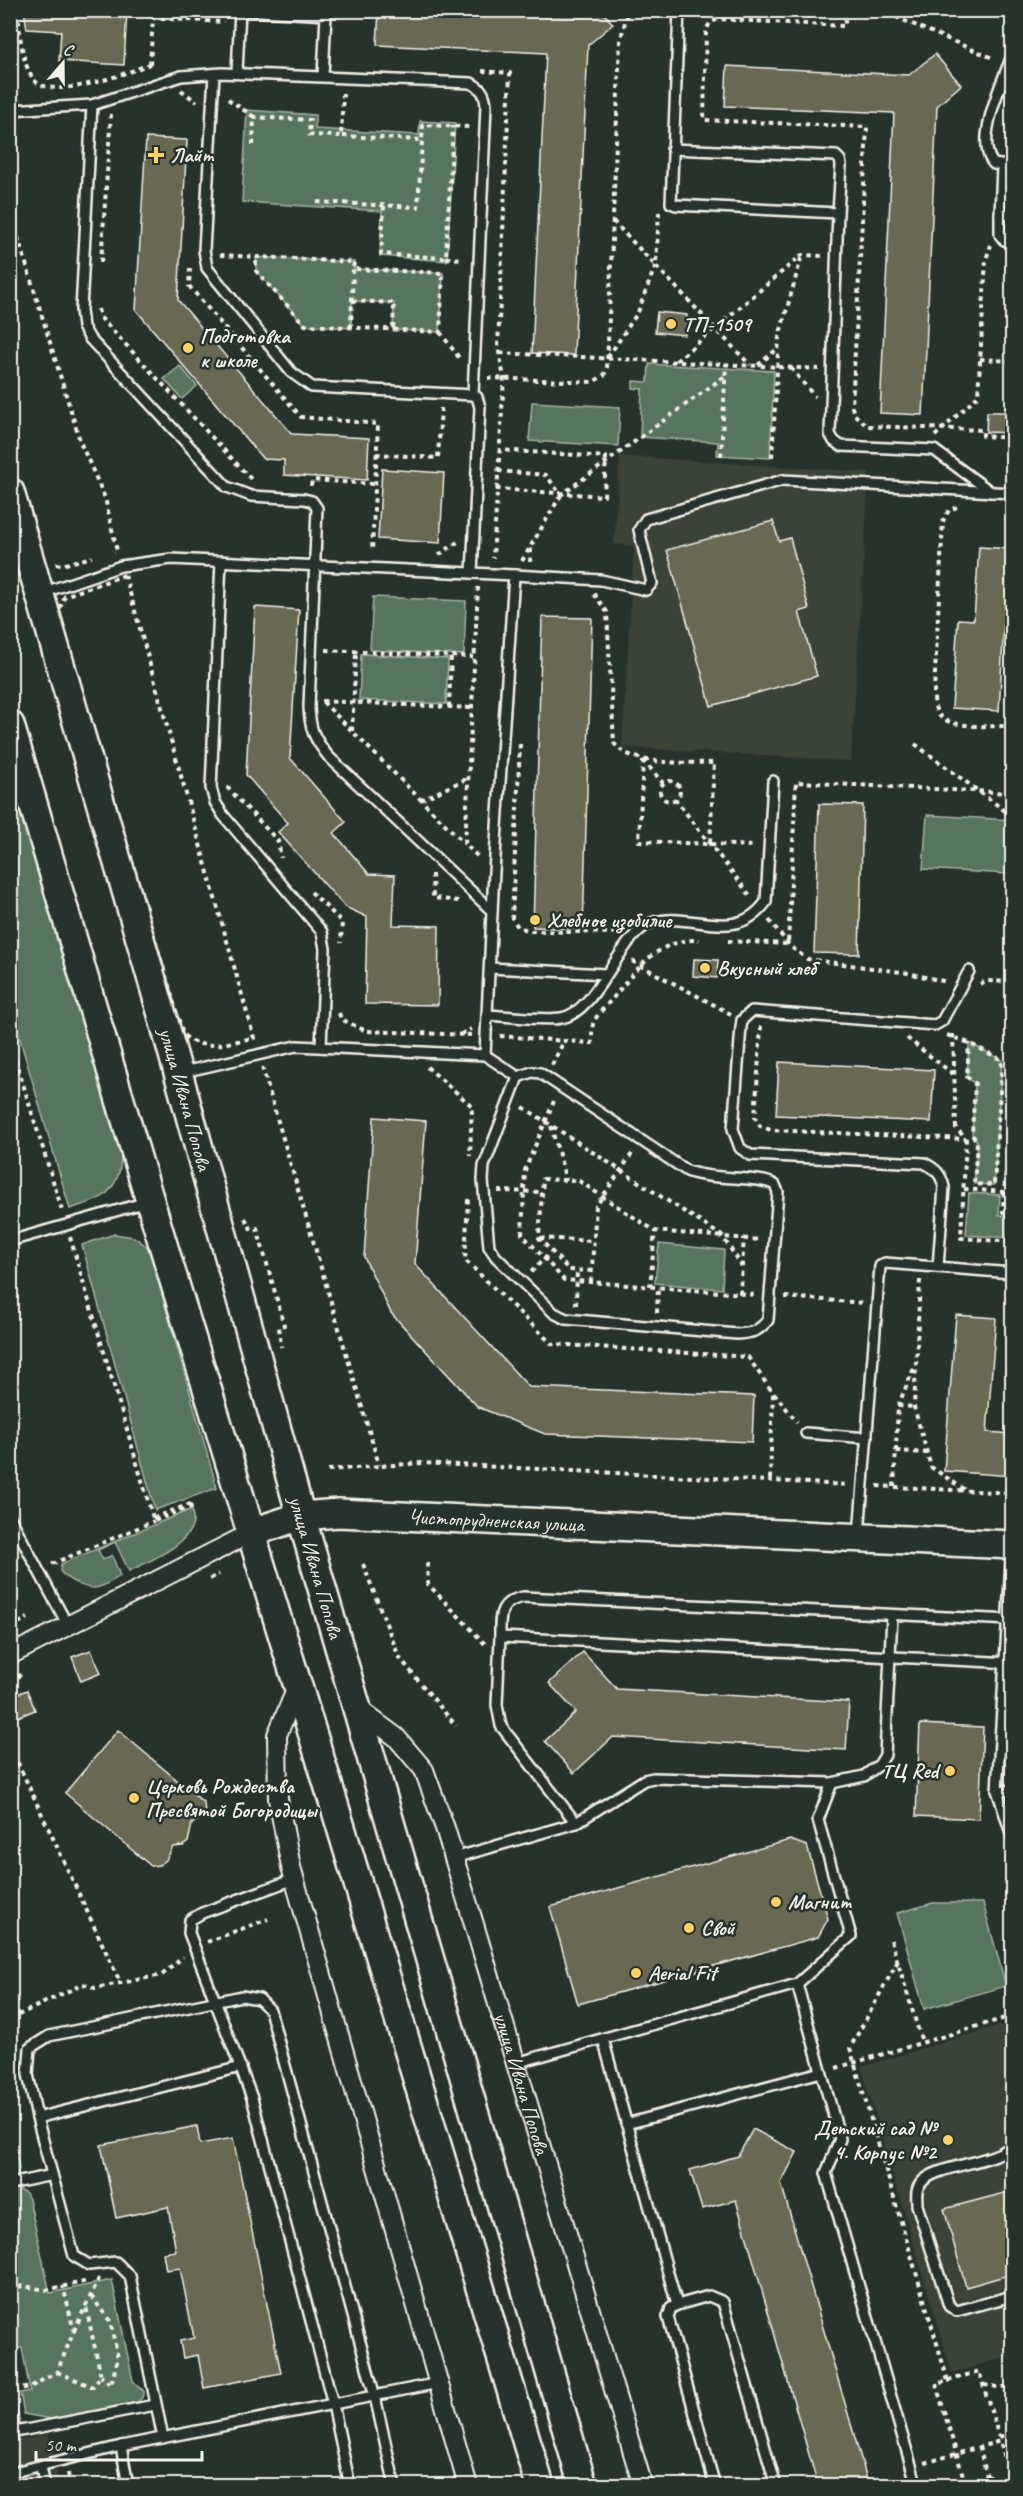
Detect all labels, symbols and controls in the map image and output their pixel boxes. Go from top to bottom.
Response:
north arrow [33,33,93,93]
text: С [61,39,77,61]
place label: Лайт [170,142,214,168]
marker: Лайт [147,146,165,164]
place label: ТП-1509 [683,311,753,337]
marker: ТП-1509 [664,317,678,331]
place label: Подготовка к школе [200,323,291,373]
marker: Подготовка к школе [181,341,195,355]
place label: Хлебное изобилие [547,907,673,934]
marker: Хлебное изобилие [528,913,542,927]
place label: Вкусный хлеб [717,955,821,981]
marker: Вкусный хлеб [698,961,712,975]
street label: улица Ивана Попова [153,1023,218,1175]
street label: улица Ивана Попова [283,1491,349,1643]
street label: Чистопрудненская улица [408,1503,587,1538]
place label: ТЦ Red [882,1758,942,1784]
marker: ТЦ Red [943,1764,957,1778]
place label: Церковь Рождества Пресвятой Богородицы [146,1773,319,1823]
marker: Церковь Рождества Пресвятой Богородицы [127,1791,141,1805]
place label: Магнит [788,1889,853,1915]
marker: Магнит [769,1895,783,1909]
place label: Свой [701,1915,736,1941]
marker: Свой [682,1921,696,1935]
place label: Aerial Fit [648,1960,719,1986]
marker: Aerial Fit [629,1966,643,1980]
street label: улица Ивана Попова [488,2007,556,2159]
place label: Детский сад № 4. Корпус №2 [814,2115,940,2166]
marker: Детский сад № 4. Корпус №2 [941,2133,955,2147]
scale bar [36,2424,202,2462]
text: 50 m [45,2434,78,2456]

